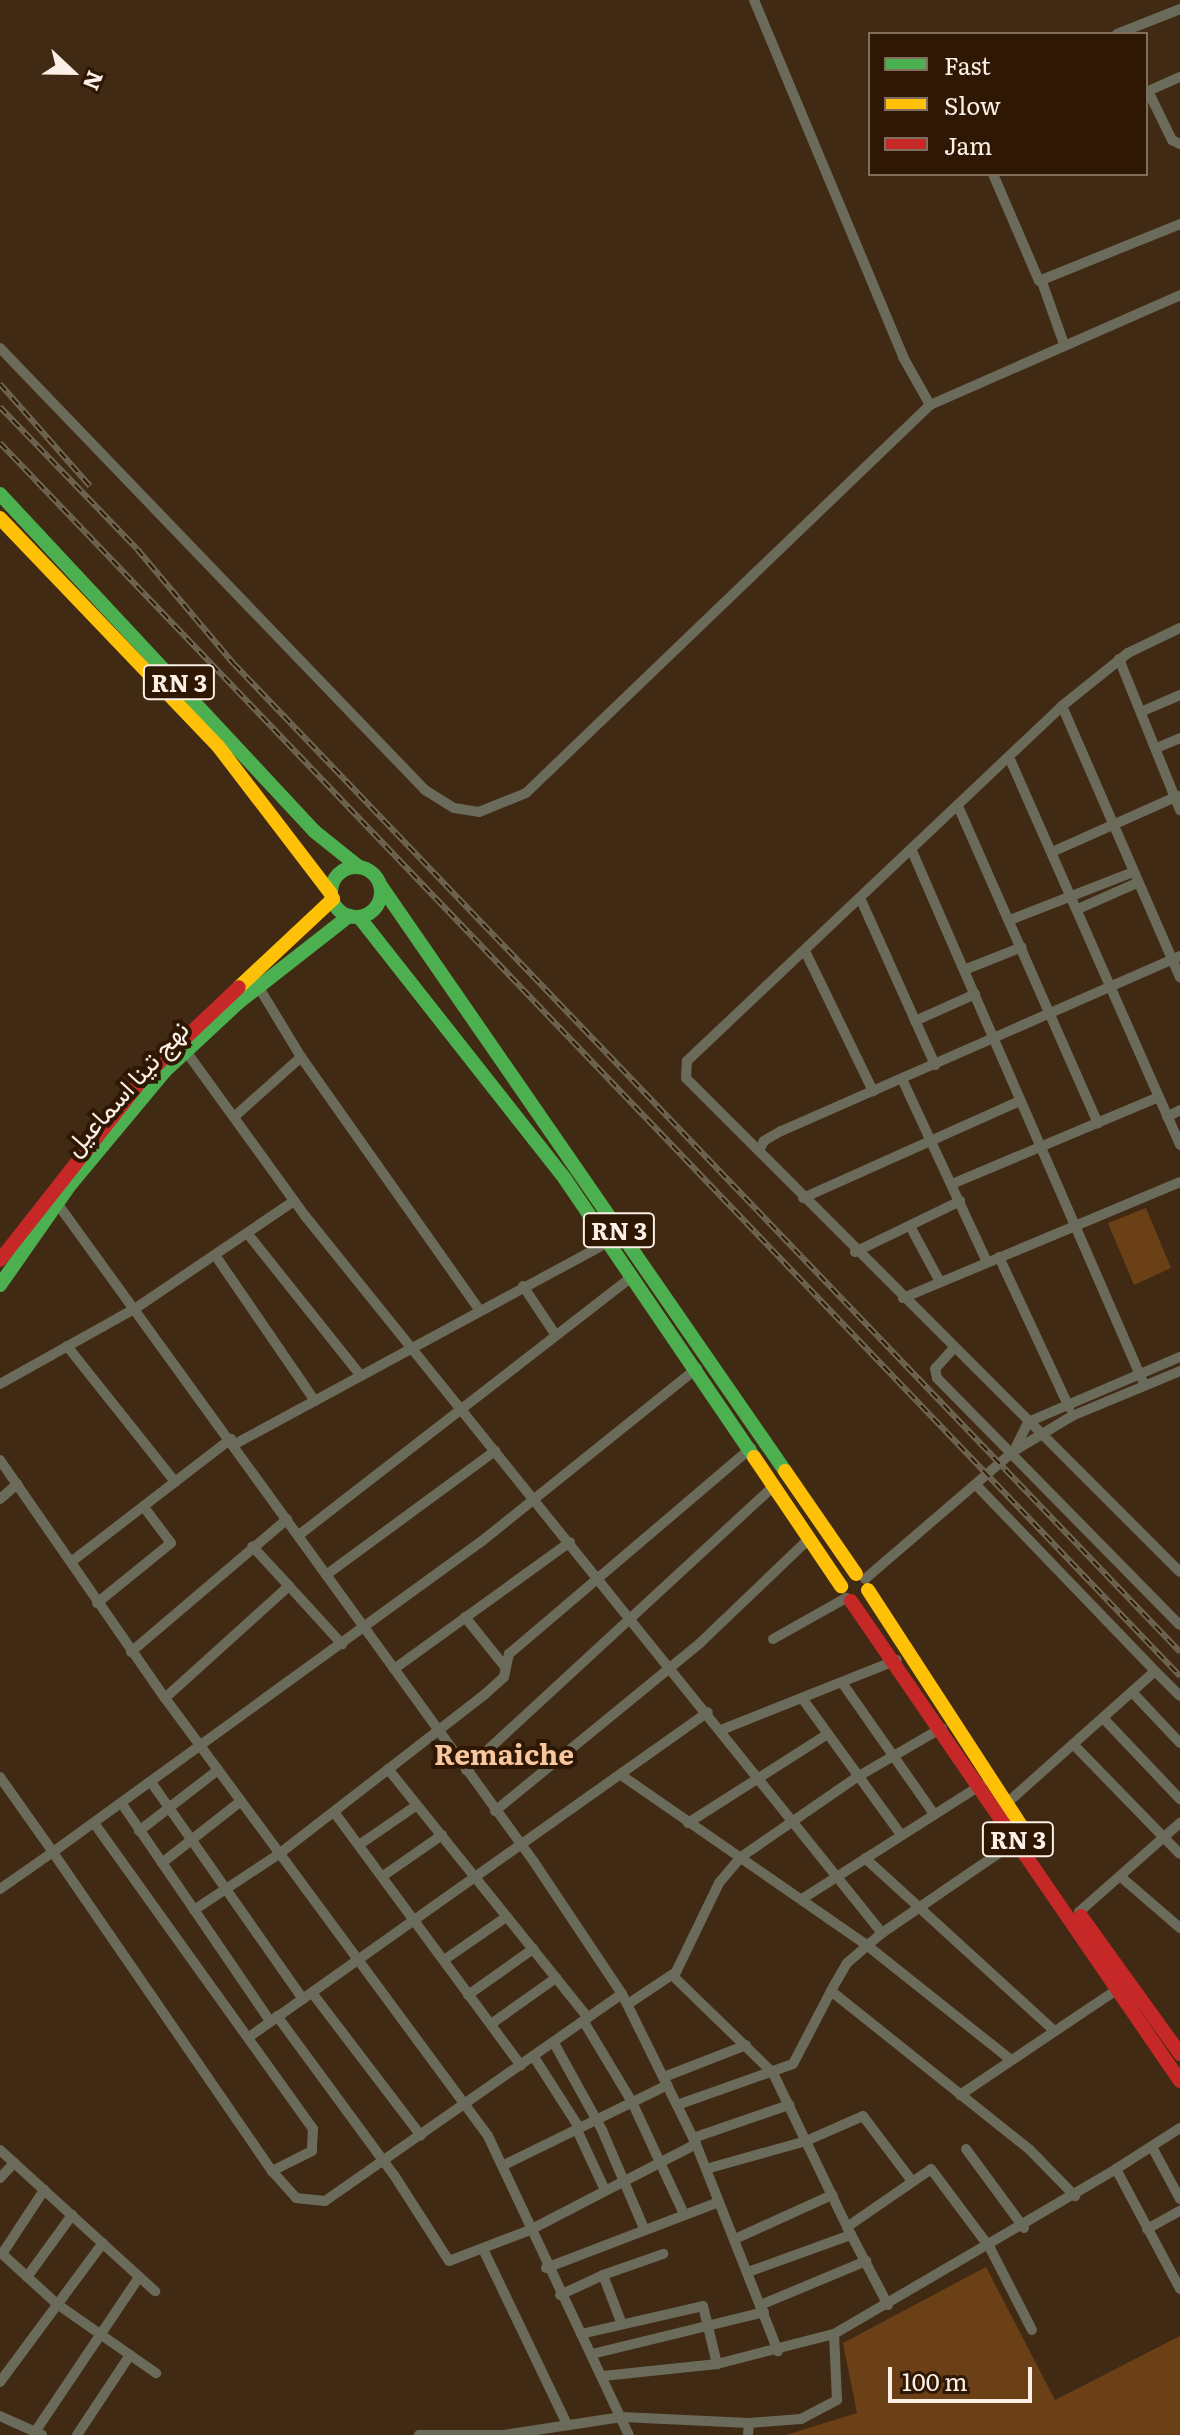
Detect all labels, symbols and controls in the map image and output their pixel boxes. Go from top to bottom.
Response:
north arrow [32,32,112,112]
legend [868,32,1148,176]
text: Fast [944,47,991,82]
text: N [76,66,113,96]
text: Slow [944,87,1001,122]
text: Jam [944,127,992,162]
road number: RN 3 [141,662,217,702]
street label: نهج تينا اسماعيل [56,1013,194,1161]
road number: RN 3 [581,1210,657,1250]
district label: Remaiche [434,1736,574,1770]
road number: RN 3 [980,1819,1056,1859]
scale bar [892,2351,1036,2401]
text: 100 m [902,2363,968,2398]

